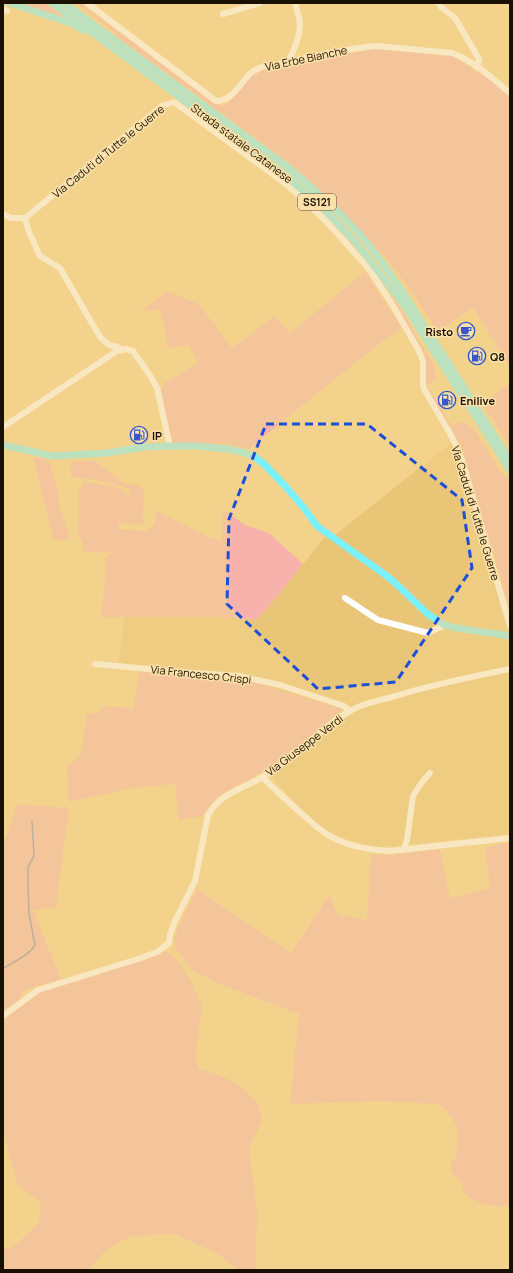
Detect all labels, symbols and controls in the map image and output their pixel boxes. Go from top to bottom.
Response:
street label: Via Erbe Bianche [264,42,349,74]
street label: Strada statale Catanese [188,100,296,186]
street label: Via Caduti di Tutte le Guerre [49,101,168,201]
road number: SS121 [298,194,336,210]
cafe icon: Risto [456,321,476,341]
place label: Risto [425,324,453,339]
fuel station icon: Q8 [467,346,487,366]
place label: Q8 [490,349,505,364]
fuel station icon: Enilive [437,390,457,410]
place label: Enilive [460,393,495,408]
fuel station icon: IP [129,425,149,445]
place label: IP [152,428,162,443]
street label: Via Caduti di Tutte le Guerre [448,444,504,583]
street label: Via Francesco Crispi [150,661,252,687]
street label: Via Giuseppe Verdi [262,711,346,779]

